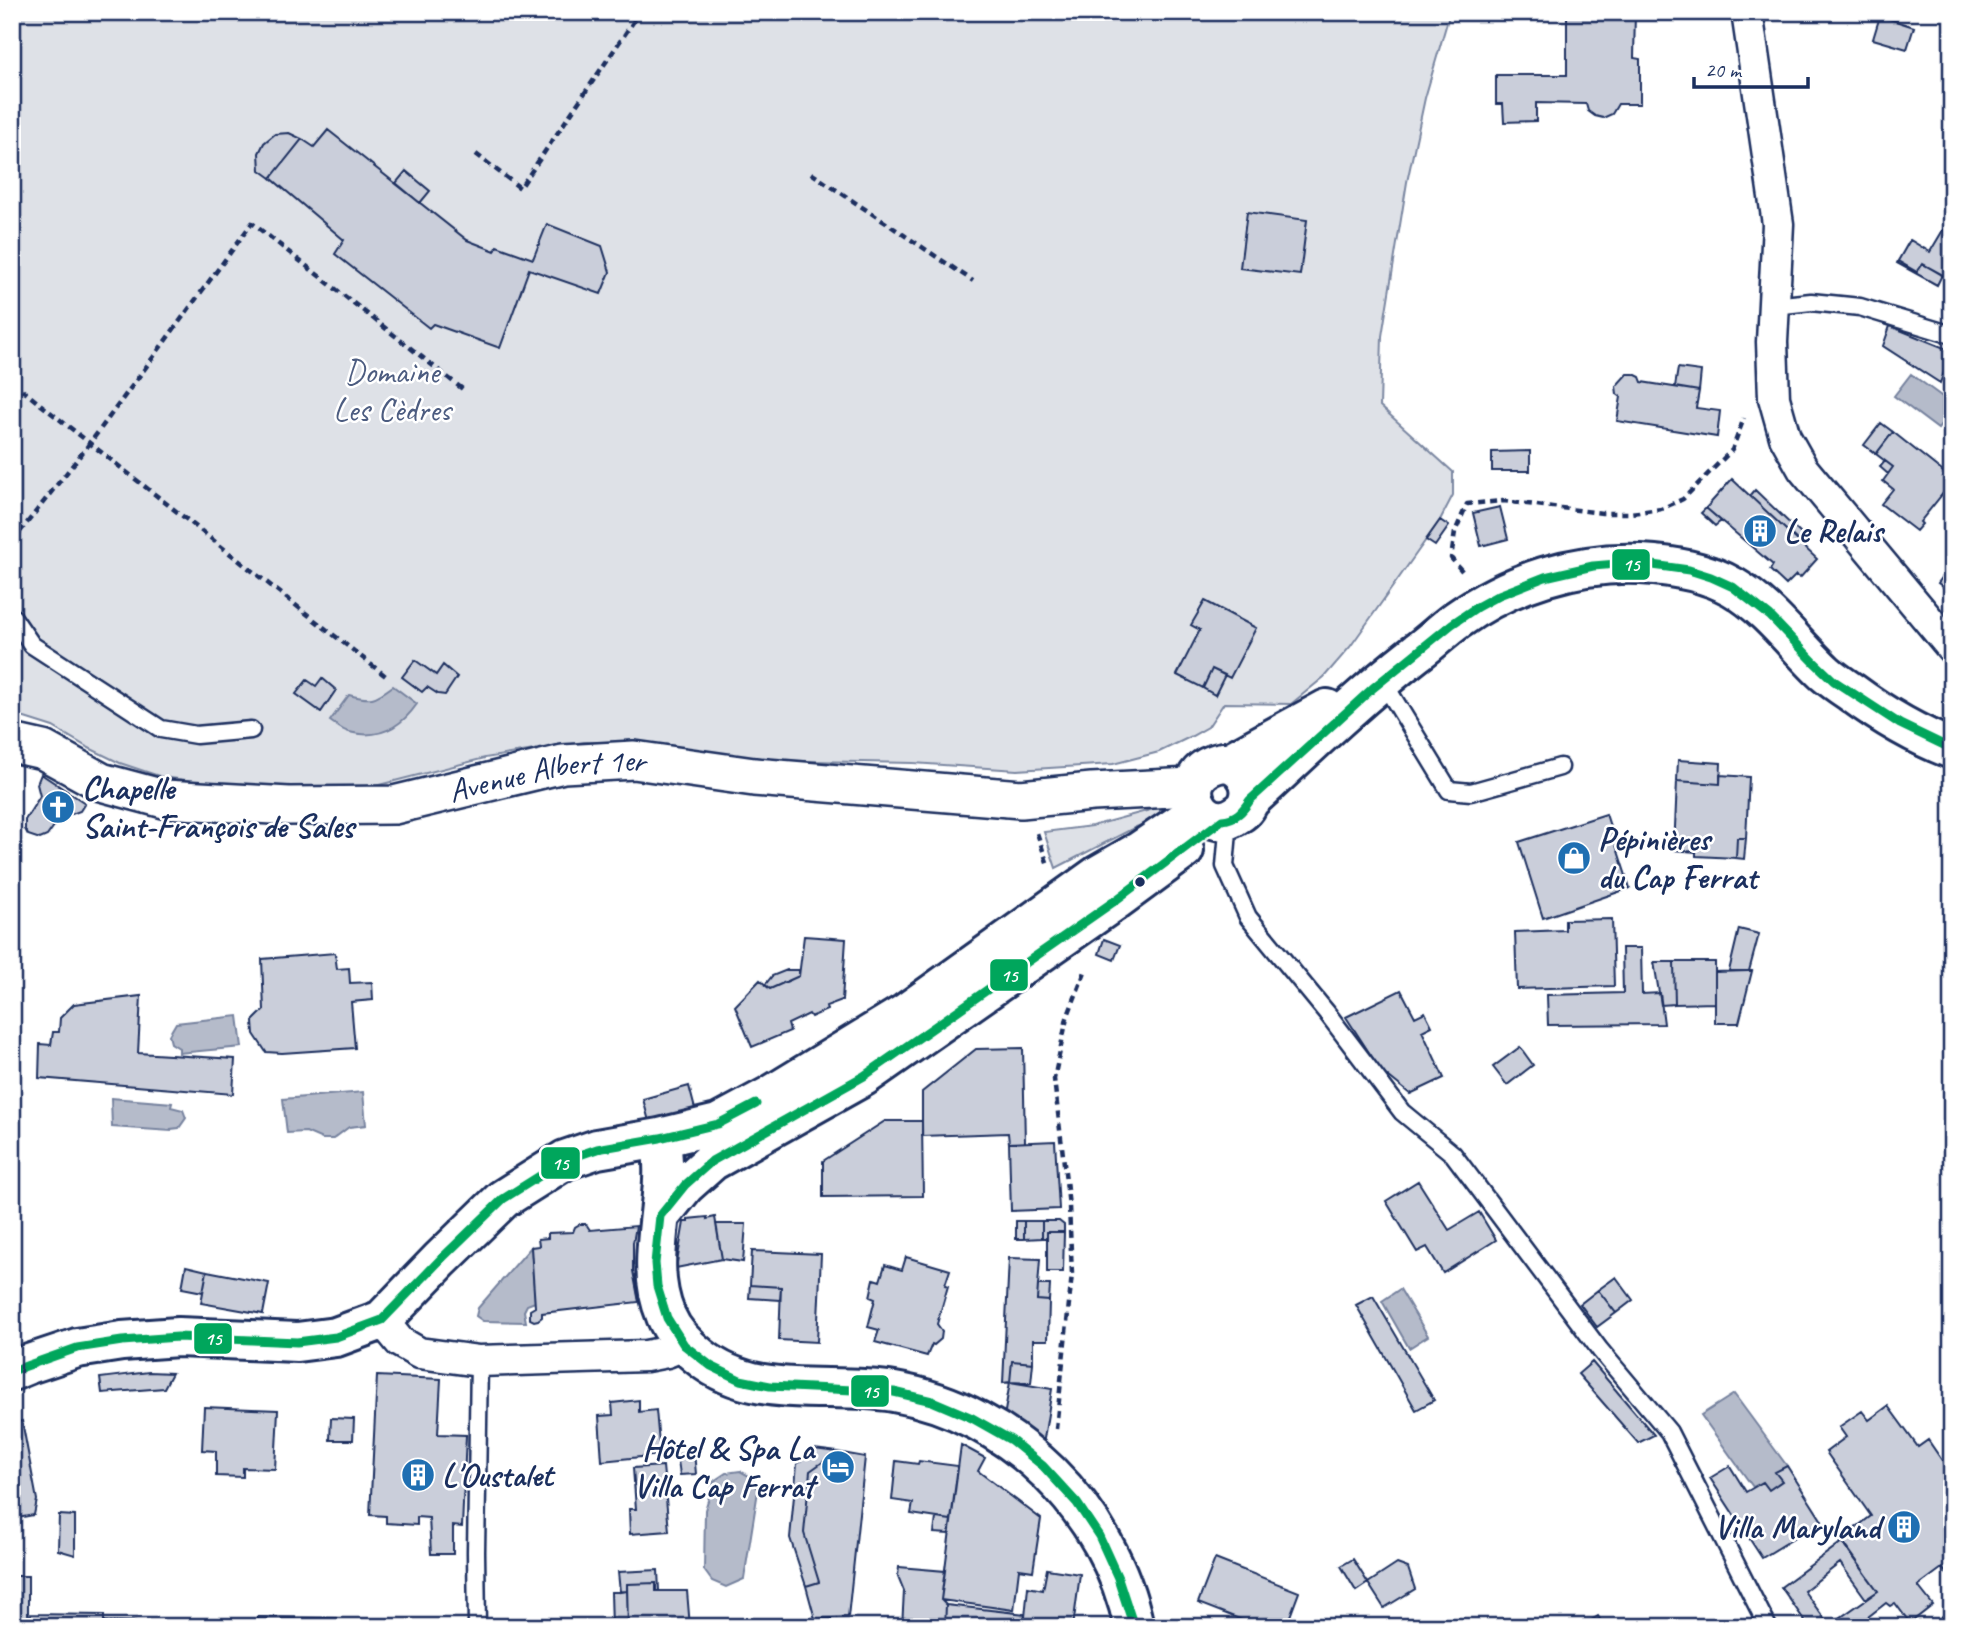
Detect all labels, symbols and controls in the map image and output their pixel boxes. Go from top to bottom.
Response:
scale bar [1694,46,1808,90]
text: 20 m [1705,57,1743,83]
park label: Domaine Les Cèdres [333,351,453,431]
place label: Le Relais [1784,510,1886,552]
building icon: Le Relais [1741,512,1779,550]
line badge: 15 [1611,548,1651,581]
text: 15 [1623,553,1641,577]
street label: Avenue Albert 1er [444,739,651,812]
place label: Chapelle Saint-François de Sales [82,767,357,847]
church icon: Chapelle Saint-François de Sales [39,788,77,826]
place label: Pépinières du Cap Ferrat [1598,818,1761,898]
shop icon: Pépinières du Cap Ferrat [1555,839,1593,877]
unlabelled marker [1133,875,1147,889]
line badge: 15 [989,958,1029,992]
text: 15 [1001,964,1019,988]
line badge: 15 [540,1146,581,1180]
text: 15 [552,1152,570,1176]
line badge: 15 [193,1322,233,1355]
text: 15 [205,1327,223,1351]
line badge: 15 [850,1374,890,1408]
text: 15 [862,1380,880,1404]
place label: Hôtel & Spa La Villa Cap Ferrat [633,1427,819,1507]
hotel icon: Hôtel & Spa La Villa Cap Ferrat [819,1448,857,1486]
place label: L'Oustalet [442,1454,556,1496]
building icon: L'Oustalet [399,1456,437,1494]
place label: Villa Maryland [1714,1506,1886,1548]
building icon: Villa Maryland [1885,1508,1923,1546]

